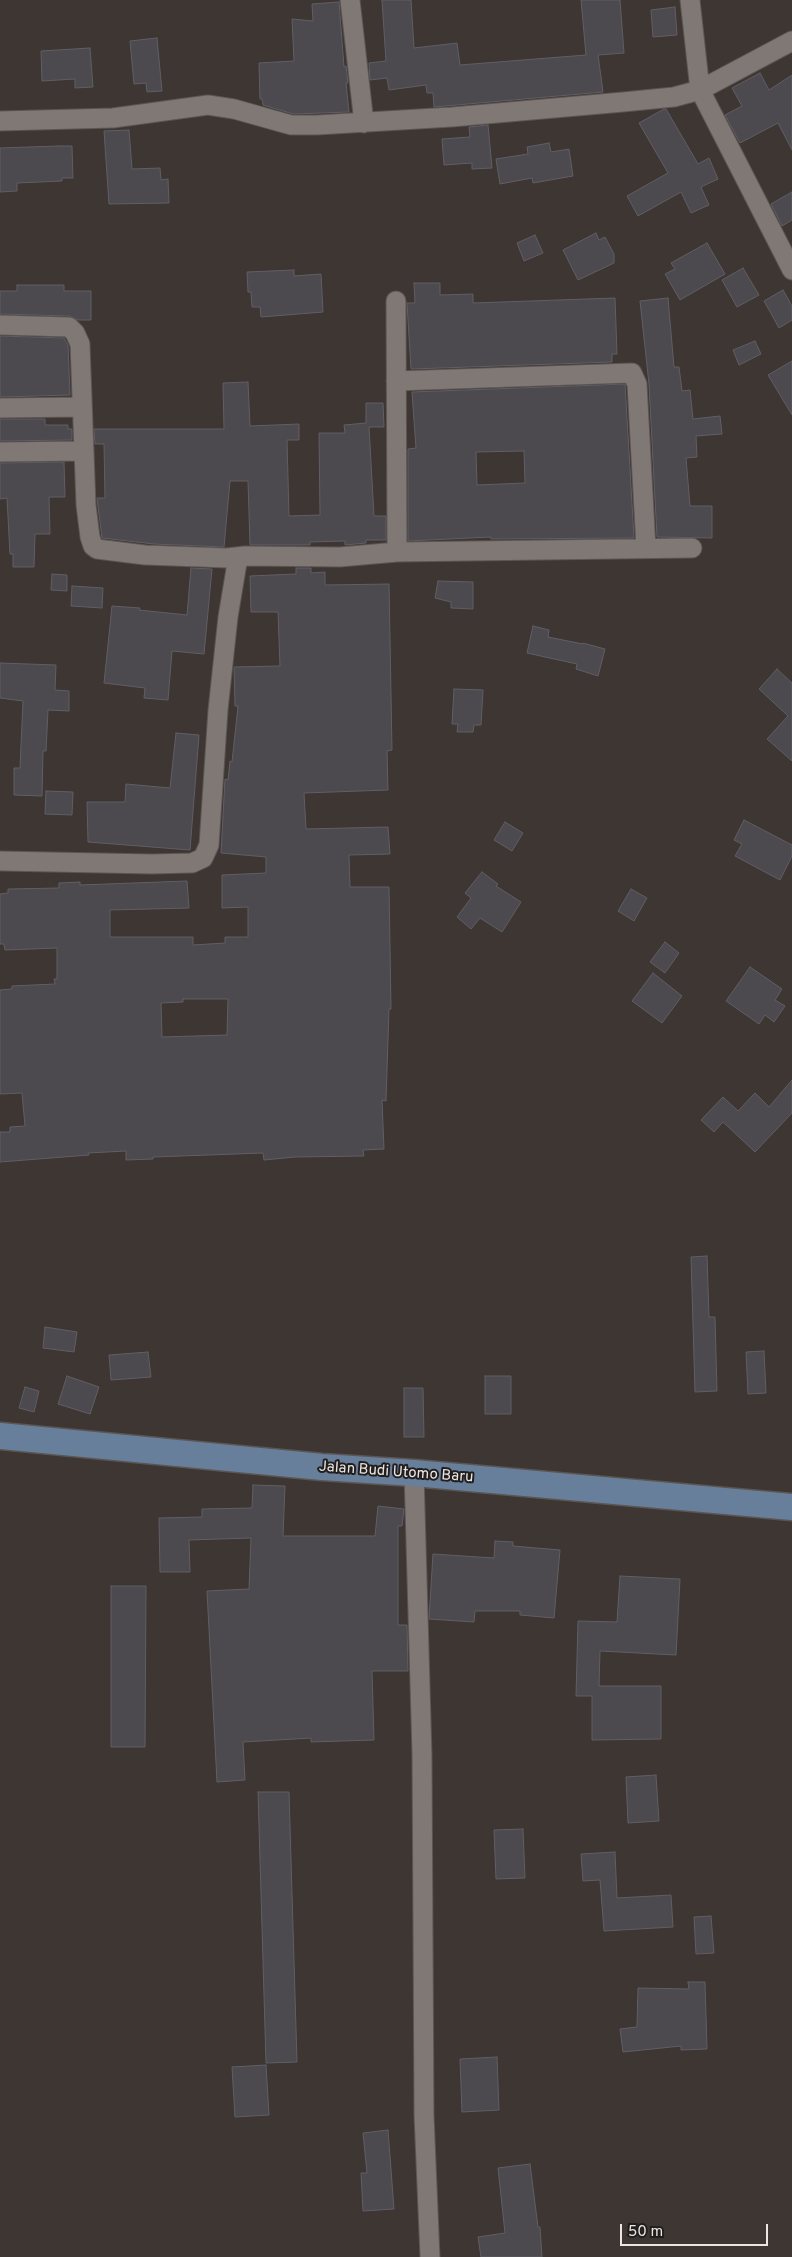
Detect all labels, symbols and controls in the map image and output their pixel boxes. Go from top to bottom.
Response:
street label: Jalan Budi Utomo Baru [318,1459,474,1487]
scale bar [622,2214,770,2246]
text: 50 m [628,2223,663,2242]

